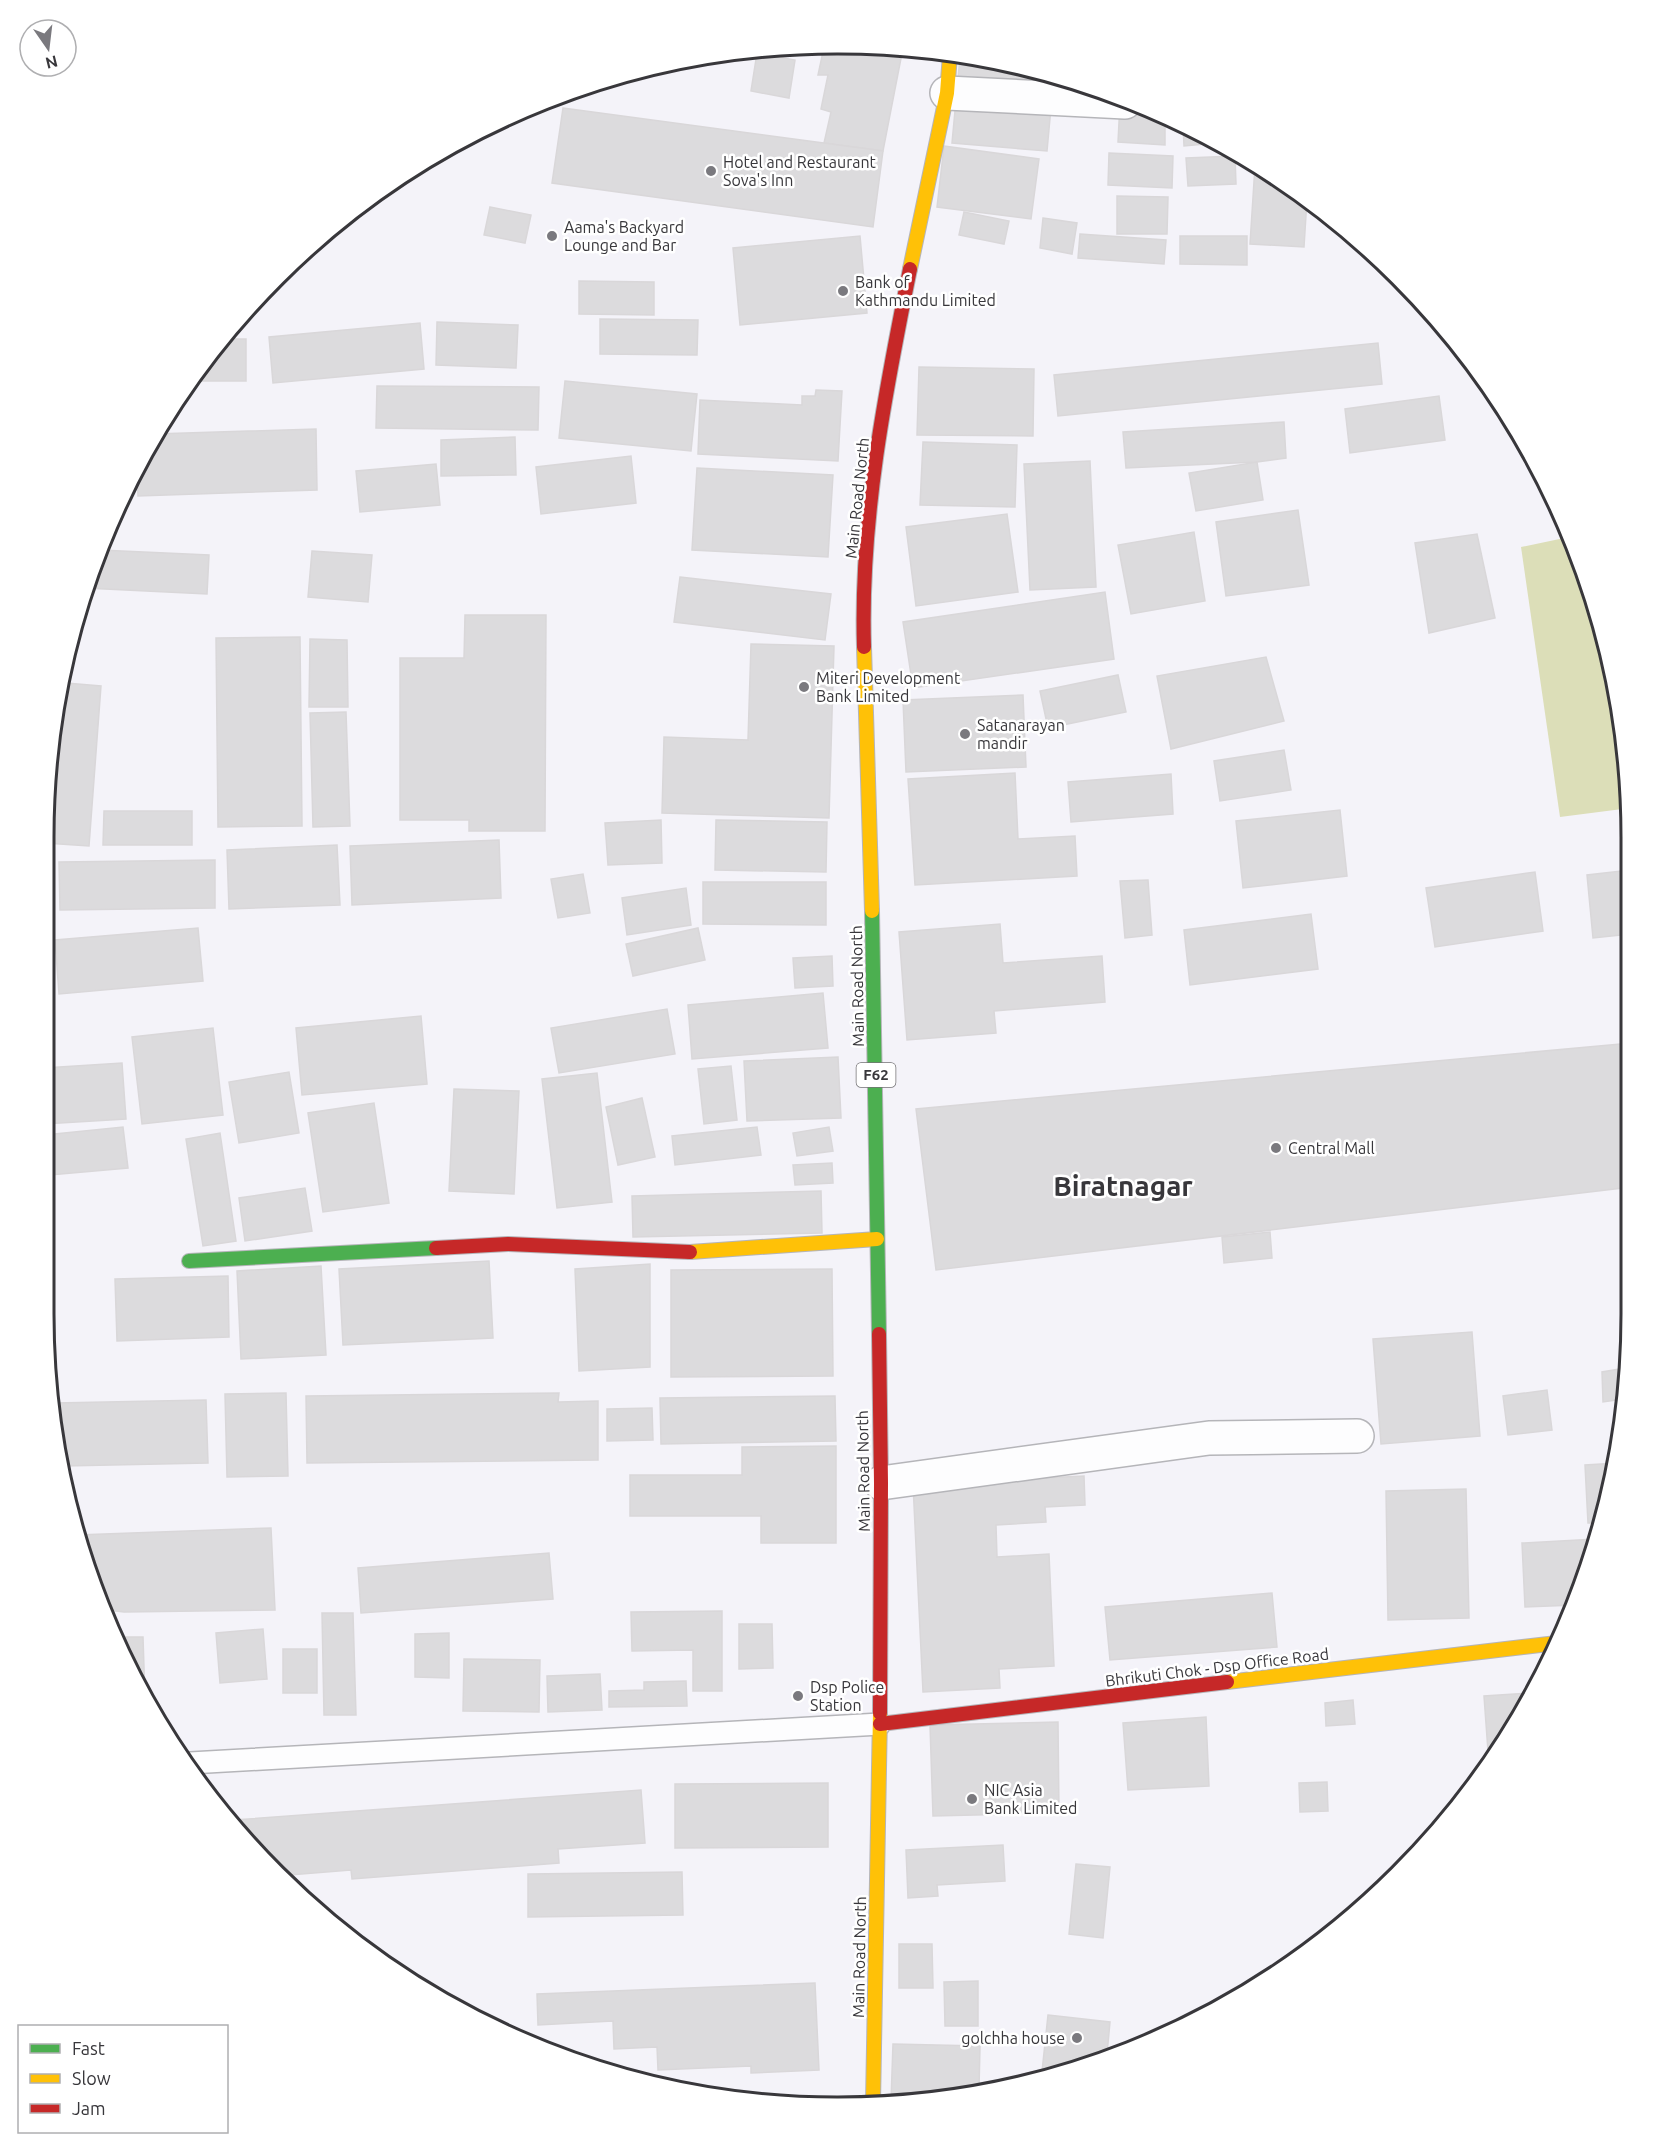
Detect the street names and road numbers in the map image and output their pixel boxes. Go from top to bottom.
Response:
street label: Main Road North [842,437,872,559]
street label: Main Road North [847,925,867,1047]
road number: F62 [856,1063,896,1087]
street label: Main Road North [853,1410,873,1532]
street label: Bhrikuti Chok - Dsp Office Road [1104,1644,1330,1690]
street label: Main Road North [849,1896,869,2018]

